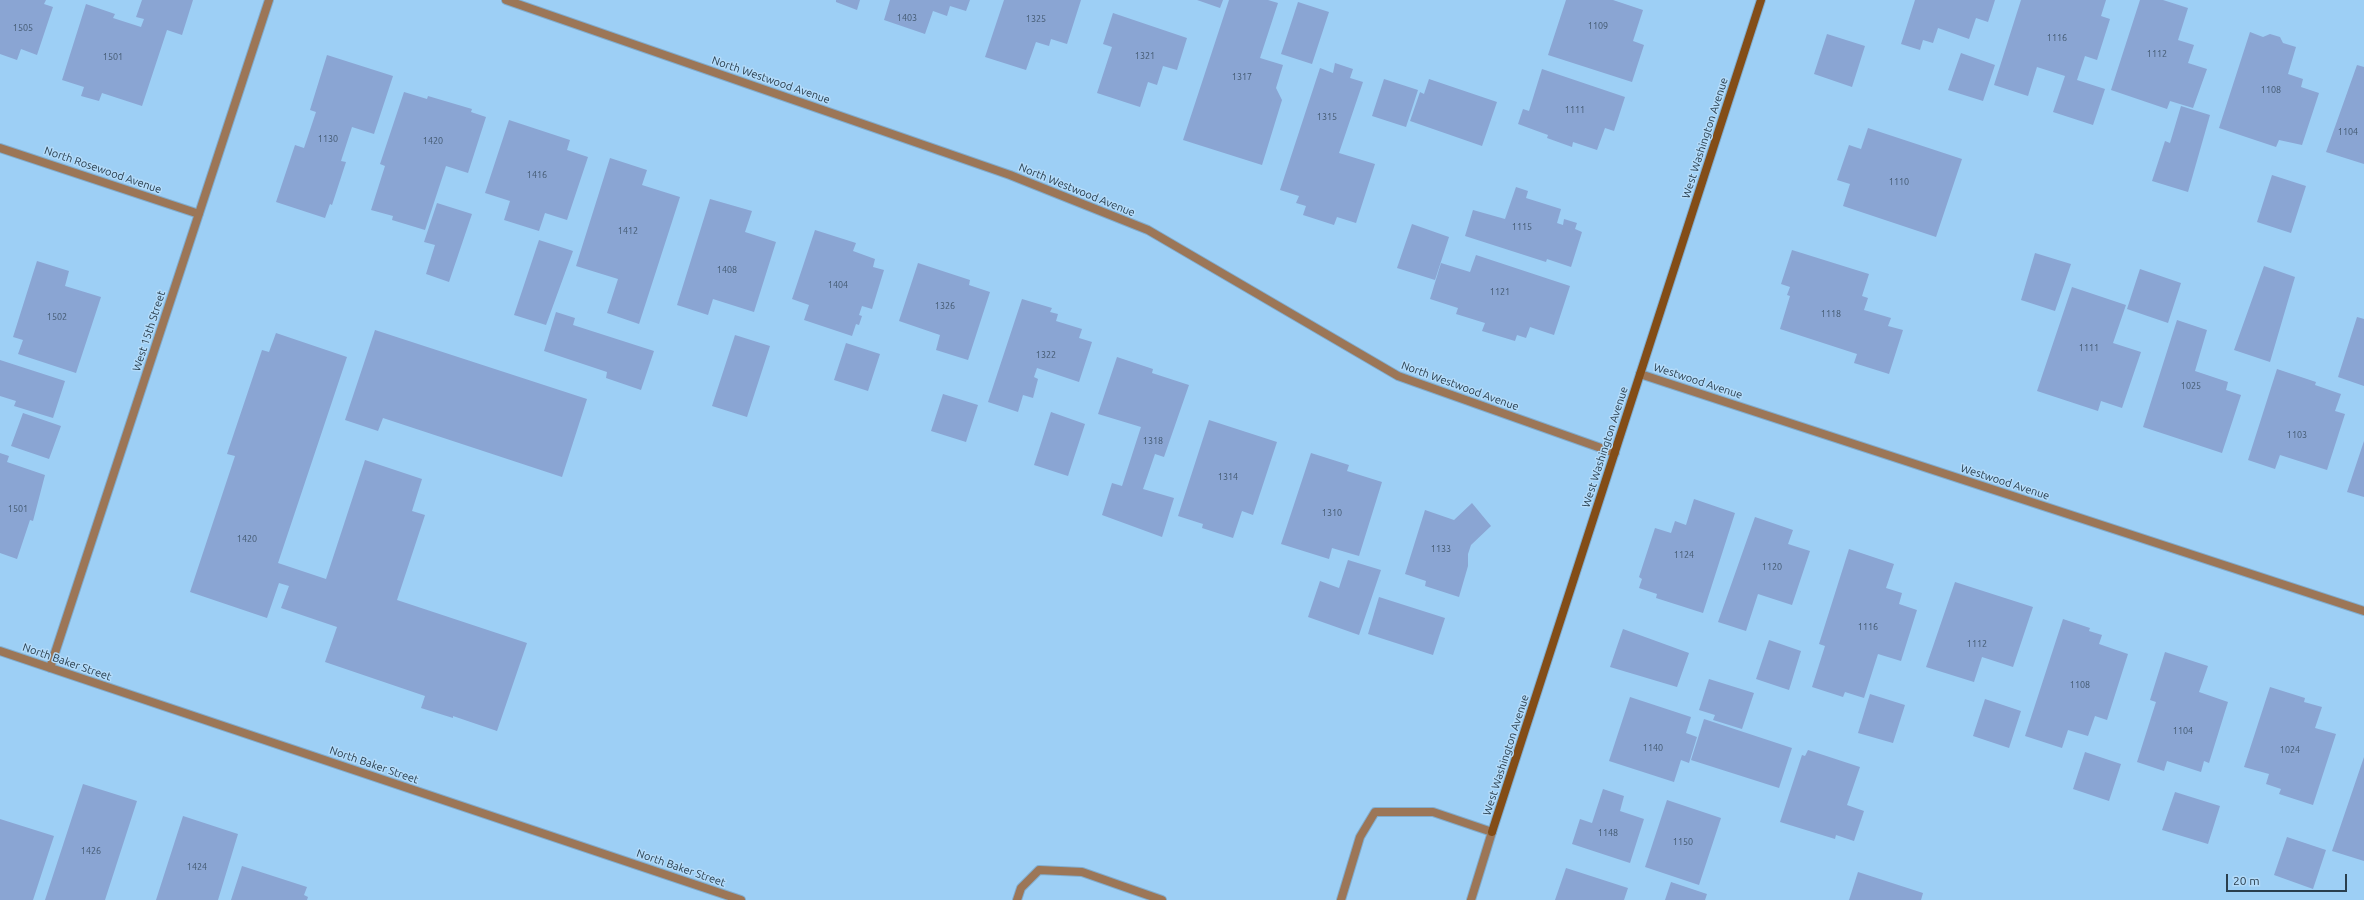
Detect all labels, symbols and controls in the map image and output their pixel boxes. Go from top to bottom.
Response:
house number: 1403 [897,13,917,23]
house number: 1325 [1026,14,1046,24]
house number: 1109 [1588,21,1608,31]
house number: 1505 [13,23,33,33]
house number: 1116 [2047,33,2067,43]
house number: 1112 [2147,49,2167,59]
house number: 1321 [1135,51,1155,61]
house number: 1501 [103,52,123,62]
street label: North Westwood Avenue [710,54,832,106]
house number: 1317 [1232,72,1252,82]
street label: West Washington Avenue [1679,76,1731,200]
house number: 1108 [2261,85,2281,95]
house number: 1111 [1565,105,1585,115]
house number: 1315 [1317,112,1337,122]
house number: 1104 [2338,127,2358,137]
house number: 1130 [318,134,338,144]
house number: 1420 [423,136,443,146]
street label: North Rosewood Avenue [43,144,163,196]
street label: North Westwood Avenue [1017,161,1137,219]
house number: 1416 [527,170,547,180]
house number: 1110 [1889,177,1909,187]
house number: 1115 [1512,222,1532,232]
house number: 1412 [618,226,638,236]
house number: 1408 [717,265,737,275]
house number: 1404 [828,280,848,290]
house number: 1121 [1490,287,1510,297]
street label: West 15th Street [130,289,168,373]
house number: 1326 [935,301,955,311]
house number: 1118 [1821,309,1841,319]
house number: 1502 [47,312,67,322]
house number: 1111 [2079,343,2099,353]
house number: 1322 [1036,350,1056,360]
street label: North Westwood Avenue [1399,359,1521,413]
street label: Westwood Avenue [1652,360,1744,402]
house number: 1025 [2181,381,2201,391]
street label: West Washington Avenue [1579,385,1631,509]
house number: 1103 [2287,430,2307,440]
house number: 1318 [1143,436,1163,446]
street label: Westwood Avenue [1959,461,2051,503]
house number: 1314 [1218,472,1238,482]
house number: 1501 [8,504,28,514]
house number: 1310 [1322,508,1342,518]
house number: 1420 [237,534,257,544]
house number: 1133 [1431,544,1451,554]
house number: 1124 [1674,550,1694,560]
house number: 1120 [1762,562,1782,572]
house number: 1116 [1858,622,1878,632]
house number: 1112 [1967,639,1987,649]
street label: North Baker Street [21,641,113,683]
house number: 1108 [2070,680,2090,690]
street label: West Washington Avenue [1480,693,1532,817]
house number: 1104 [2173,726,2193,736]
house number: 1140 [1643,743,1663,753]
street label: North Baker Street [328,744,420,786]
house number: 1024 [2280,745,2300,755]
house number: 1148 [1598,828,1618,838]
house number: 1150 [1673,837,1693,847]
house number: 1426 [81,846,101,856]
street label: North Baker Street [635,847,727,889]
house number: 1424 [187,862,207,872]
scale bar [2228,866,2349,892]
text: 20 m [2233,874,2260,887]

